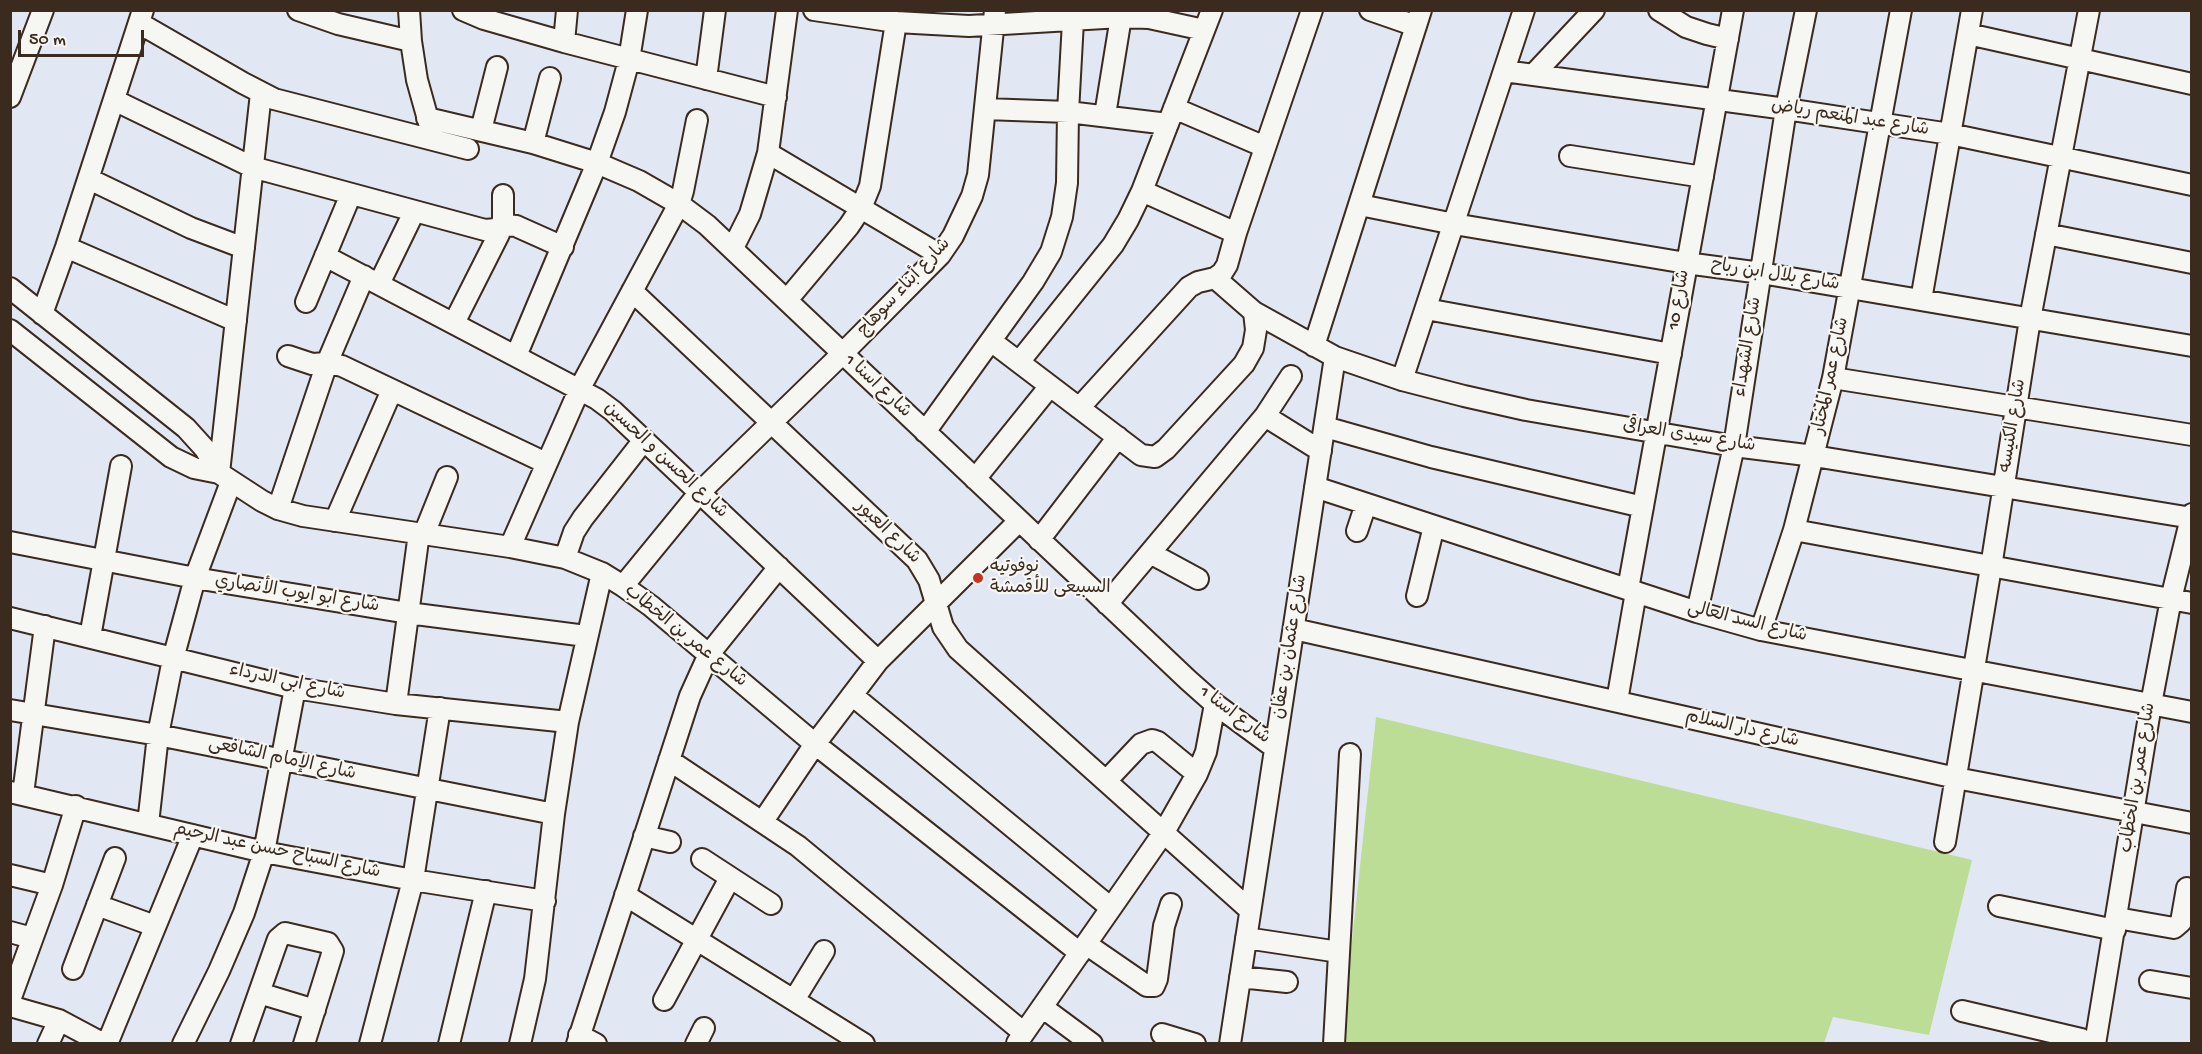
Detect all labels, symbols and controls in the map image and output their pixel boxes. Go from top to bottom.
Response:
scale bar [21,18,147,56]
text: 50 m [29,30,66,51]
street label: شارع عبد المنعم رياض [1770,96,1930,142]
street label: شارع أبناء سوهاج [854,234,956,342]
street label: شارع بلال ابن رباح [1709,255,1841,297]
street label: شارع 10 [1664,268,1696,332]
street label: شارع الشهداء [1730,296,1768,398]
street label: شارع عمر المختار [1809,315,1855,437]
street label: شارع اسنا 1 [839,351,915,423]
street label: شارع الكنيسه [1996,378,2032,474]
street label: شارع الحسن و الحسين [599,398,731,524]
street label: شارع سيدى العراقى [1621,416,1757,458]
street label: شارع العبور [850,496,924,570]
place label: نوفوتيه السبيعى للأقمشة [990,557,1111,600]
street label: شارع ابو ايوب الأنصاري [213,571,381,619]
marker: نوفوتيه السبيعى للأقمشة [971,571,985,585]
street label: شارع عثمان بن عفان [1269,573,1313,721]
street label: شارع عمر بن الخطاب [619,581,751,693]
street label: شارع السد العالى [1685,598,1809,648]
street label: شارع ابى الدرداء [227,660,347,706]
street label: شارع اسنا 1 [1194,682,1274,750]
street label: شارع عمر بن الخطاب [2116,701,2162,855]
street label: شارع دار السلام [1683,706,1801,754]
street label: شارع الإمام الشافعى [206,734,358,786]
street label: شارع السباح حسن عبد الرحيم [172,820,382,884]

